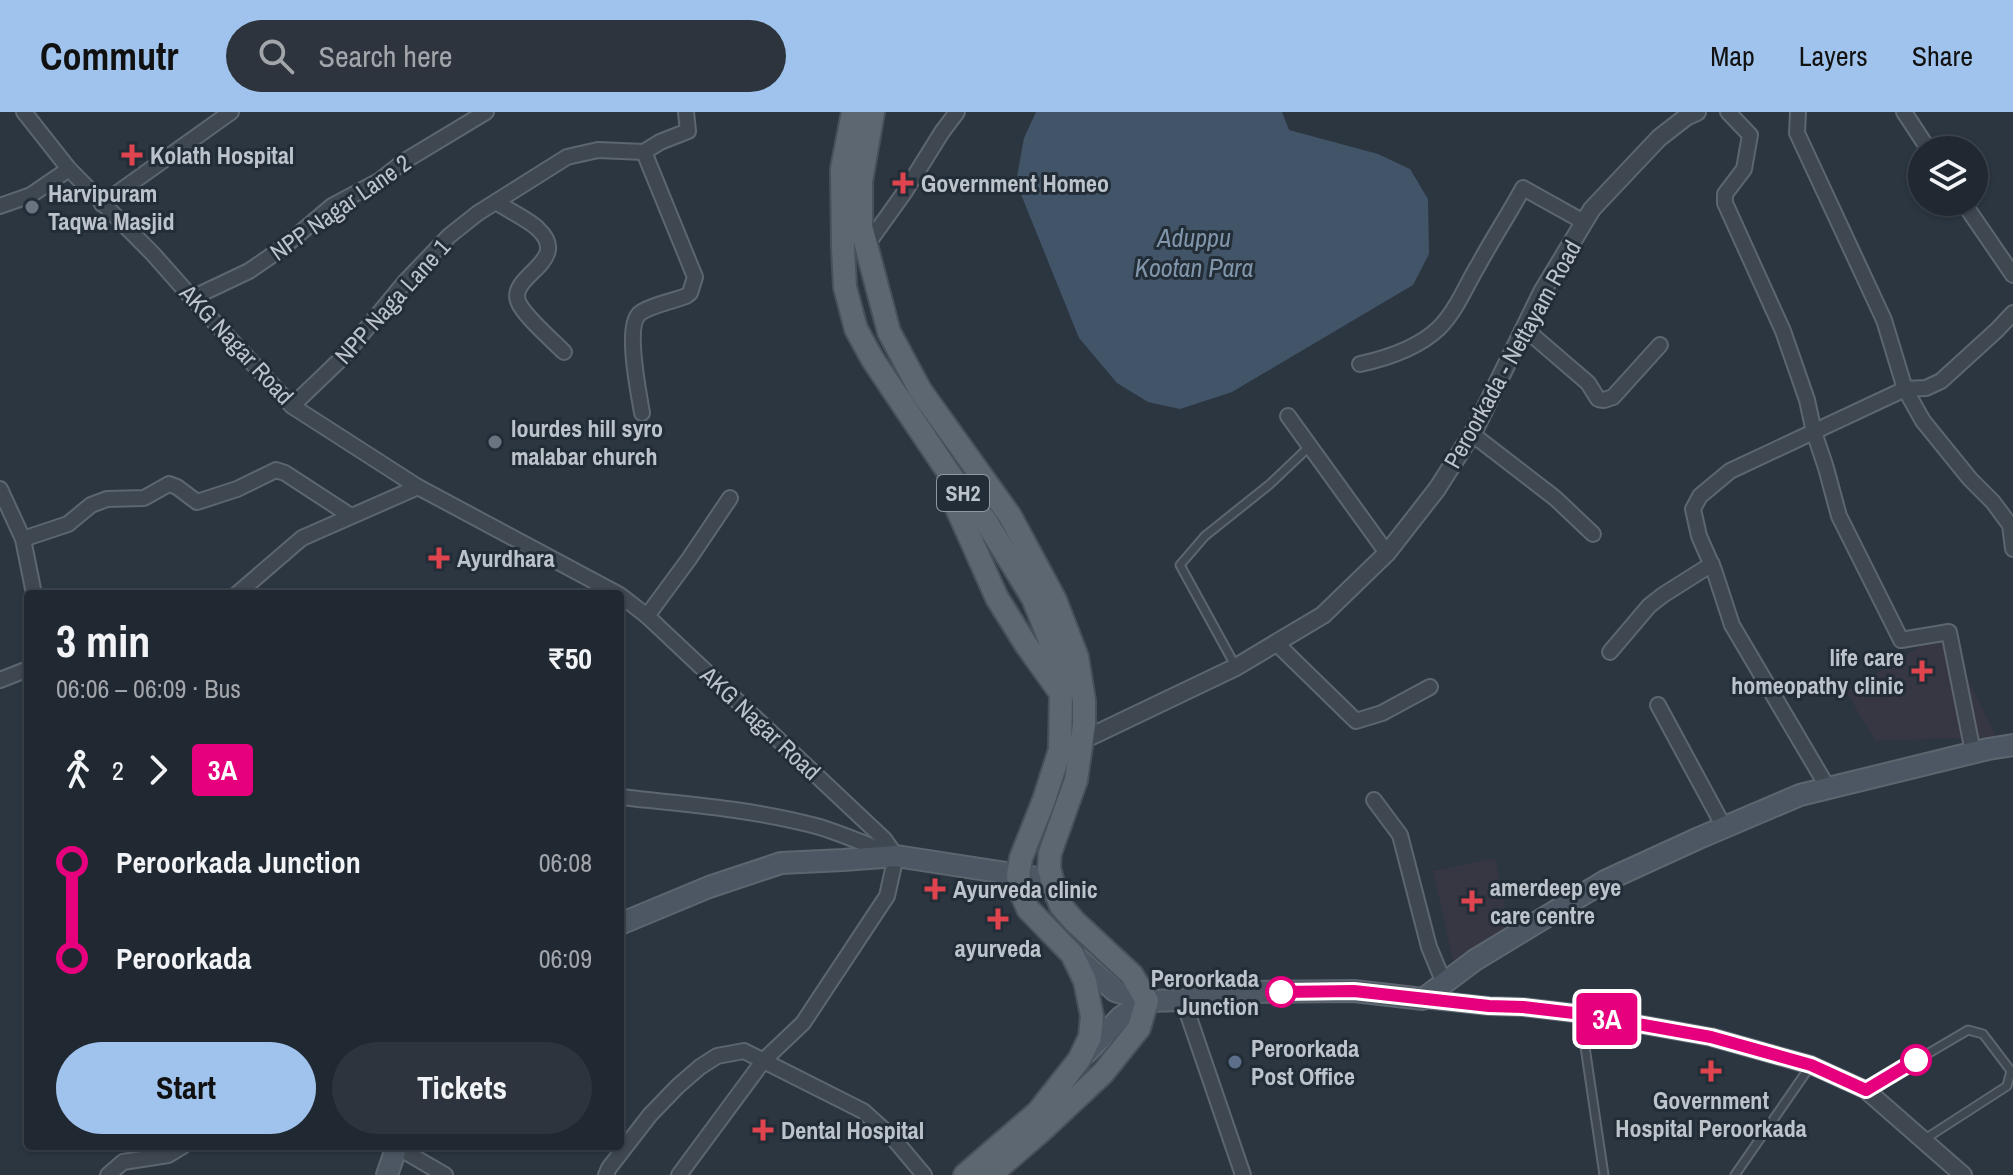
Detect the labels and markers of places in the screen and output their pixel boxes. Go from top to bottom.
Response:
place label: Kolath Hospital [150,139,294,171]
marker: Kolath Hospital [121,144,143,166]
place label: Government Homeo [921,167,1109,199]
marker: Government Homeo [892,172,914,194]
place label: Harvipuram Taqwa Masjid [48,177,175,237]
marker: Harvipuram Taqwa Masjid [23,198,41,216]
place label: lourdes hill syro malabar church [511,412,663,472]
marker: lourdes hill syro malabar church [486,433,504,451]
place label: Ayurdhara [457,542,555,574]
marker: Ayurdhara [428,547,450,569]
place label: life care homeopathy clinic [1731,641,1904,701]
marker: life care homeopathy clinic [1911,660,1933,682]
place label: amerdeep eye care centre [1490,871,1621,931]
place label: Ayurveda clinic [953,873,1098,905]
marker: Ayurveda clinic [924,878,946,900]
marker: amerdeep eye care centre [1461,890,1483,912]
marker: ayurveda [987,908,1009,930]
place label: ayurveda [955,932,1041,964]
place label: Peroorkada Junction [1151,962,1259,1022]
marker: Peroorkada Junction [1266,977,1296,1007]
place label: Peroorkada Post Office [1251,1032,1359,1092]
unlabelled marker [1901,1045,1931,1075]
marker: Peroorkada Post Office [1226,1053,1244,1071]
marker: Government Hospital Peroorkada [1700,1060,1722,1082]
place label: Government Hospital Peroorkada [1615,1084,1807,1144]
place label: Dental Hospital [781,1114,924,1146]
marker: Dental Hospital [752,1119,774,1141]

